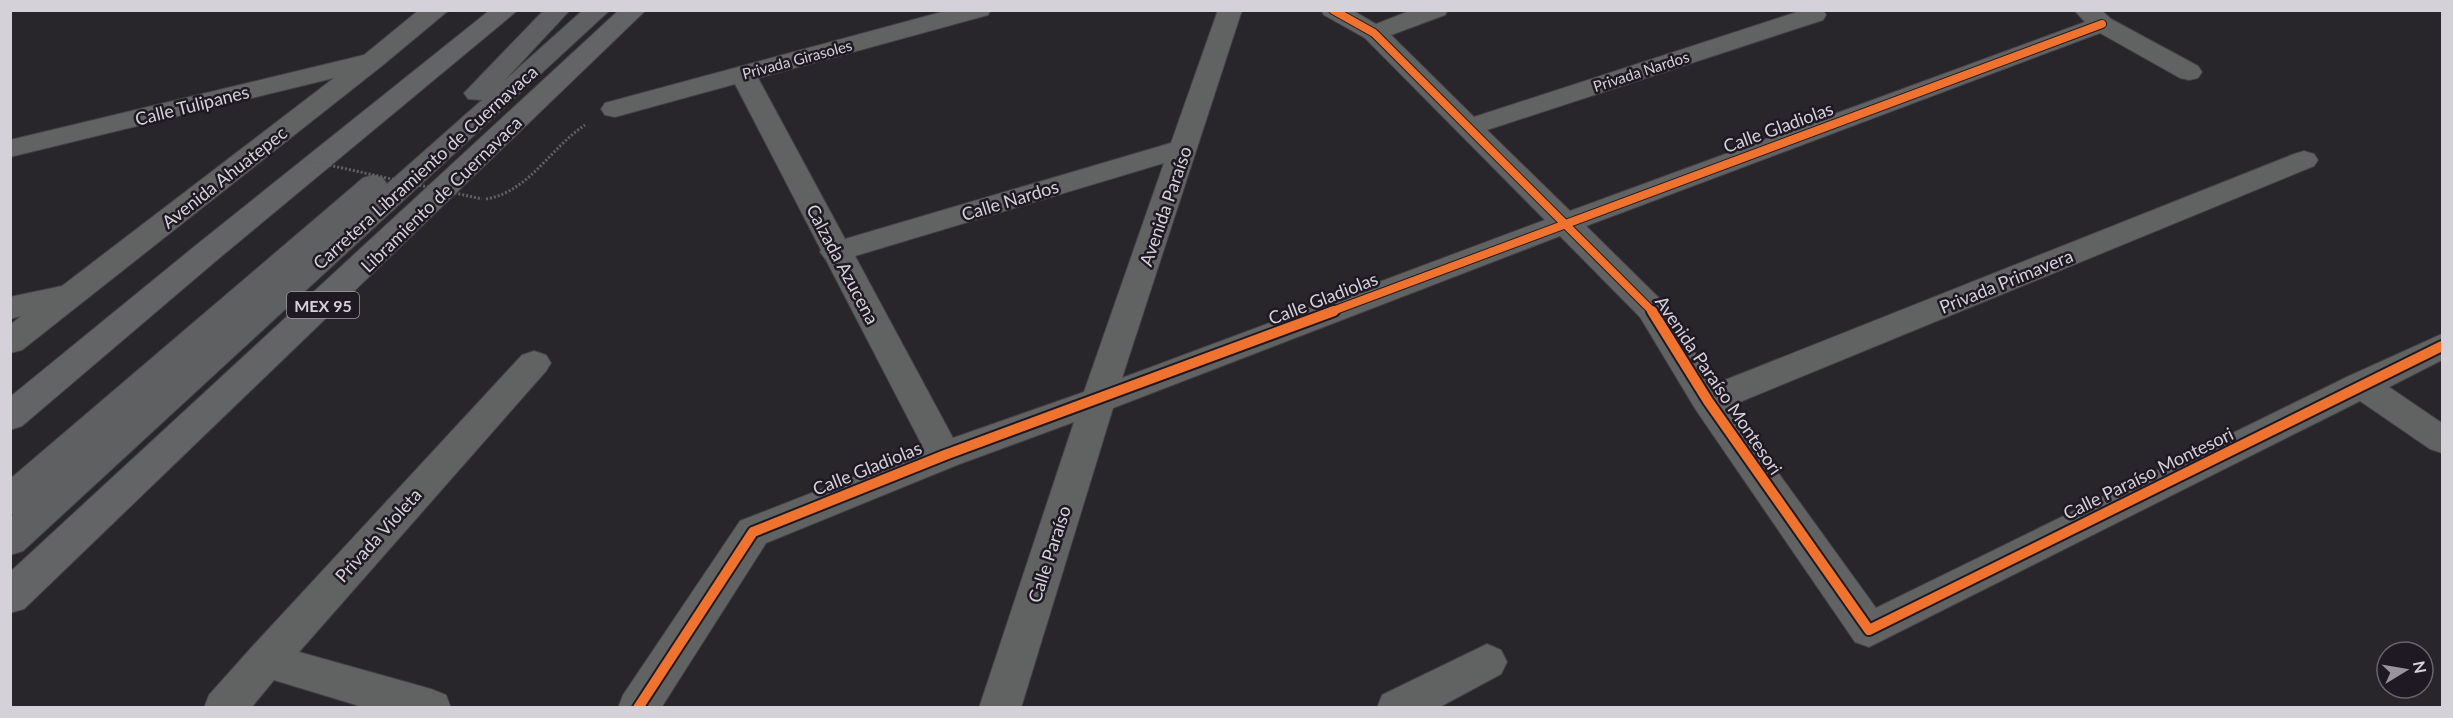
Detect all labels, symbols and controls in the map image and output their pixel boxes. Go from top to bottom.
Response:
street label: Privada Girasoles [740,36,854,82]
street label: Privada Nardos [1591,47,1691,95]
street label: Carretera Libramiento de Cuernavaca [308,61,542,273]
street label: Calle Tulipanes [133,80,252,130]
street label: Calle Gladiolas [1720,97,1836,157]
street label: Libramiento de Cuernavaca [356,111,526,277]
street label: Avenida Ahuatepec [157,121,291,233]
street label: Avenida Paraíso [1134,143,1196,269]
street label: Calle Nardos [959,175,1061,225]
street label: Calzada Azucena [802,200,884,328]
street label: Privada Primavera [1936,244,2076,318]
street label: Calle Gladiolas [1265,267,1381,329]
street label: Avenida Paraíso Montesori [1651,291,1787,479]
road number: MEX 95 [287,292,359,318]
street label: Calle Paraíso Montesori [2059,422,2237,524]
street label: Calle Gladiolas [809,436,925,500]
street label: Privada Violeta [330,484,426,586]
street label: Calle Paraíso [1023,503,1075,605]
north arrow [2375,640,2435,700]
text: N [2410,659,2431,675]

